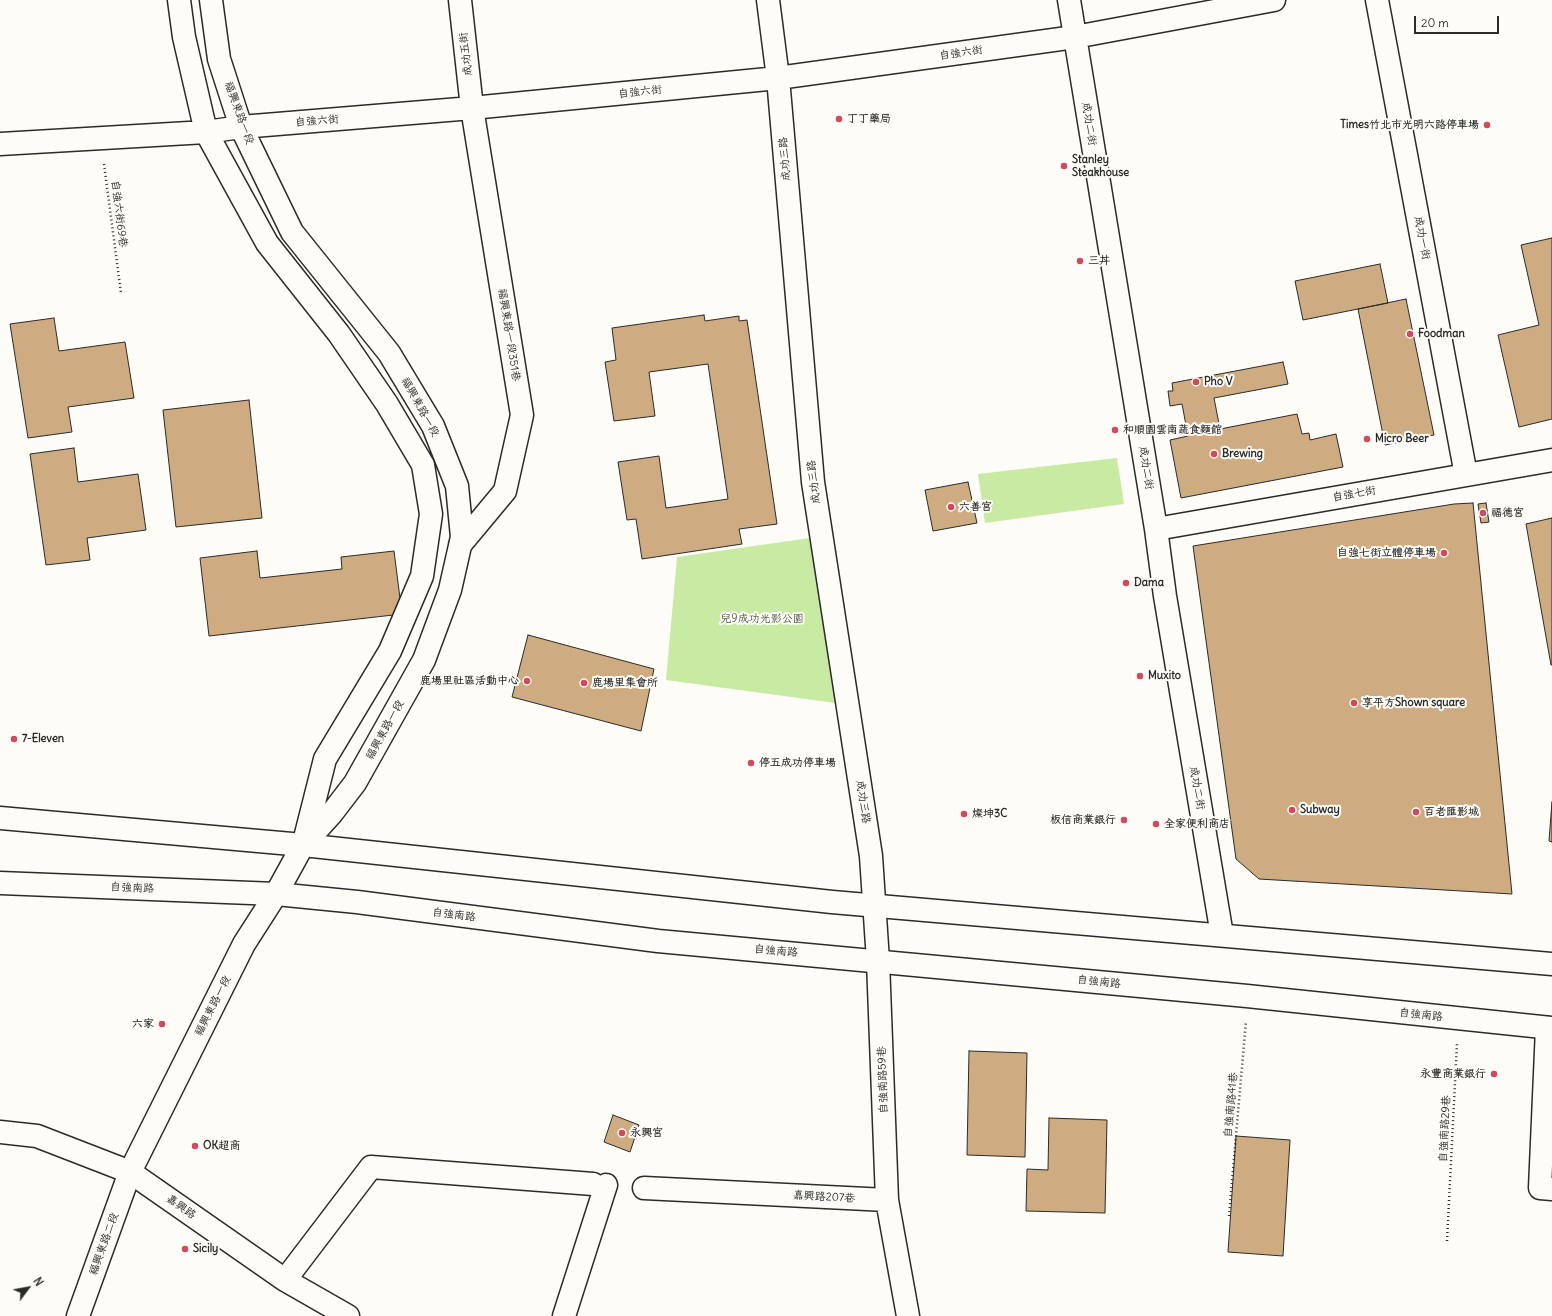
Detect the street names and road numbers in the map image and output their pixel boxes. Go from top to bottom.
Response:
street label: 成功五街 [457,31,475,77]
street label: 自強六街 [938,43,984,63]
street label: 福興東路一段 [222,80,256,146]
street label: 自強六街 [617,83,663,101]
street label: 成功二街 [1079,101,1099,147]
street label: 自強六街 [295,113,339,129]
street label: 成功三路 [777,137,793,181]
street label: 自強六街69巷 [108,180,130,248]
street label: 成功一街 [1411,215,1433,261]
street label: 福興東路一段351巷 [495,288,523,382]
street label: 福興東路一段 [398,375,442,439]
street label: 成功二街 [1136,445,1156,491]
street label: 成功三路 [805,459,823,505]
street label: 自強七街 [1331,484,1377,504]
street label: 福興東路一段 [363,698,407,762]
street label: 成功二街 [1187,765,1207,811]
street label: 成功三路 [853,779,873,825]
street label: 自強南路 [110,881,154,895]
street label: 自強南路 [431,906,477,924]
street label: 自強南路 [754,943,798,959]
street label: 自強南路 [1076,973,1122,991]
street label: 福興東路一段 [192,974,234,1038]
street label: 自強南路 [1398,1006,1444,1024]
street label: 自強南路59巷 [875,1046,891,1114]
street label: 自強南路41巷 [1222,1072,1240,1138]
street label: 自強南路29巷 [1437,1095,1453,1163]
street label: 嘉興路207巷 [792,1189,856,1205]
street label: 嘉興路 [164,1192,198,1222]
street label: 福興東路二段 [87,1211,121,1277]

